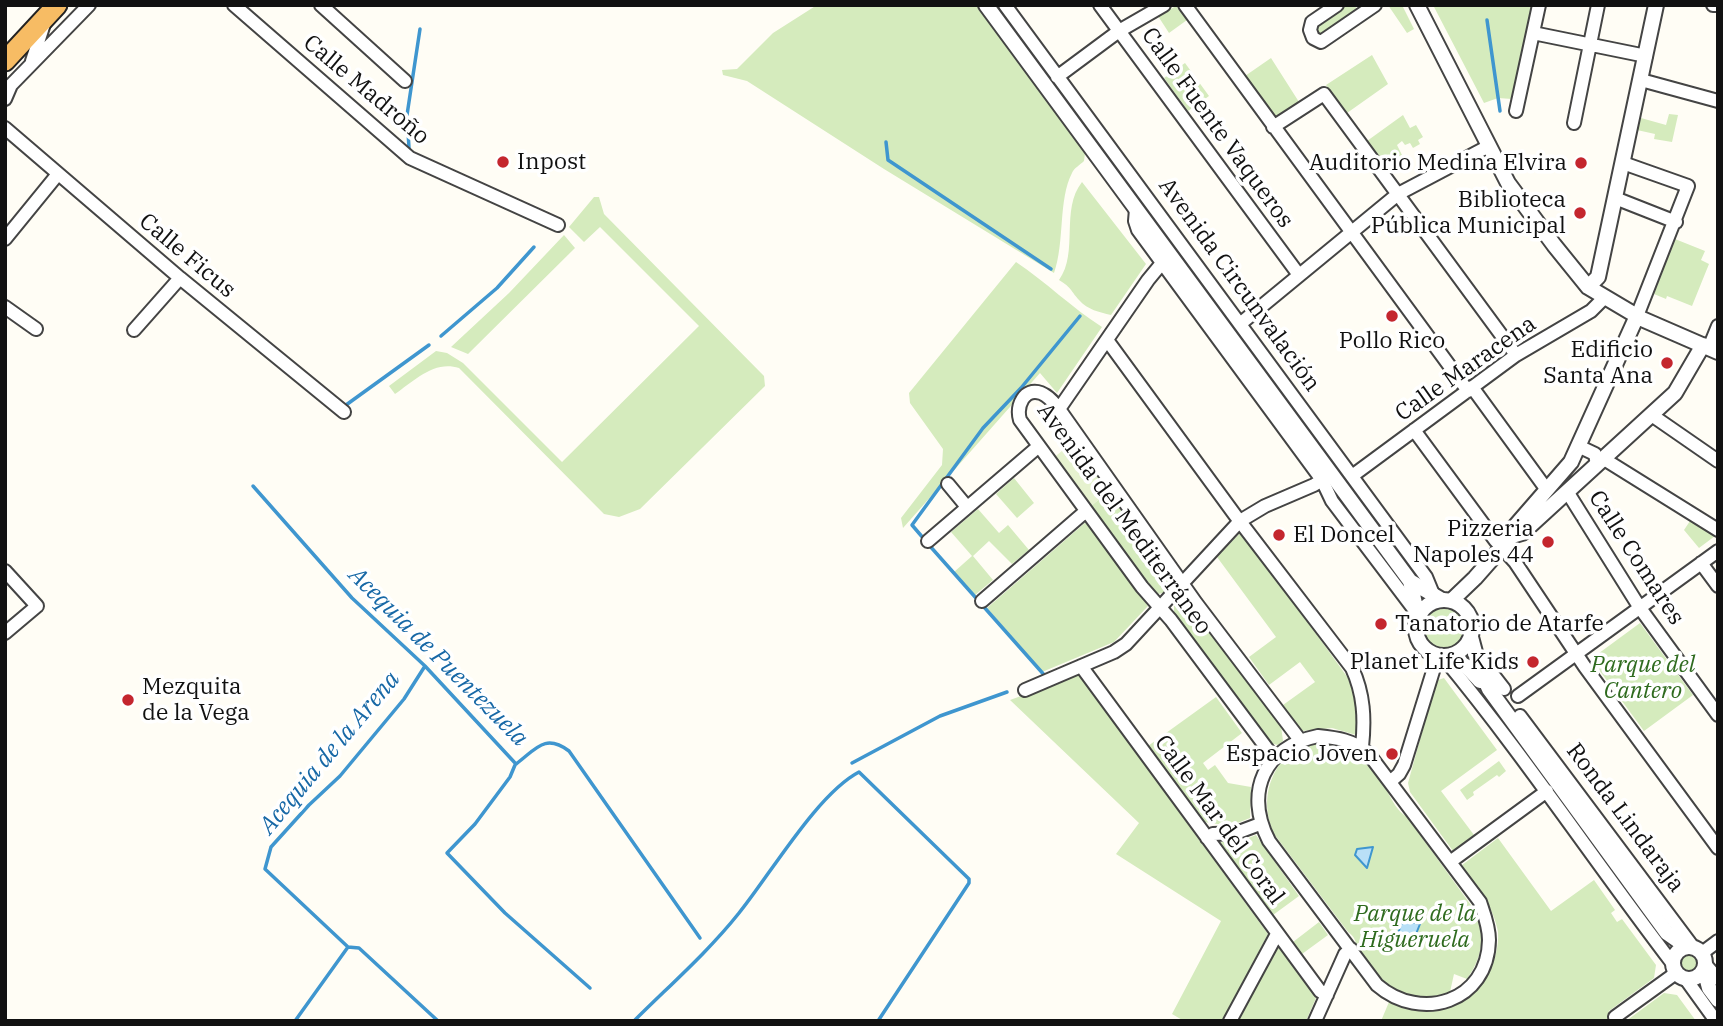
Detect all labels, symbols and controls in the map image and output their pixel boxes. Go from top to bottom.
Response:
street label: Calle Fuente Vaqueros [1135,23,1299,233]
street label: Calle Madroño [297,29,435,151]
place label: Inpost [517,148,586,176]
place label: Auditorio Medina Elvira [1309,149,1567,177]
marker: Inpost [495,154,511,170]
marker: Auditorio Medina Elvira [1573,155,1589,171]
street label: Avenida Circunvalación [1152,173,1326,397]
place label: Biblioteca Pública Municipal [1371,186,1566,240]
marker: Biblioteca Pública Municipal [1572,205,1588,221]
street label: Calle Ficus [133,208,241,304]
marker: Pollo Rico [1384,308,1400,324]
street label: Calle Maracena [1390,310,1542,428]
place label: Pollo Rico [1339,327,1445,355]
place label: Edificio Santa Ana [1543,336,1653,390]
marker: Edificio Santa Ana [1659,355,1675,371]
street label: Avenida del Mediterráneo [1031,398,1217,640]
street label: Calle Comares [1582,486,1690,630]
place label: Pizzeria Napoles 44 [1413,515,1534,569]
place label: El Doncel [1293,521,1395,549]
marker: El Doncel [1271,527,1287,543]
marker: Pizzeria Napoles 44 [1540,534,1556,550]
water label: Acequia de Puentezuela [342,561,534,753]
place label: Tanatorio de Atarfe [1395,610,1604,638]
marker: Tanatorio de Atarfe [1373,616,1389,632]
place label: Planet Life Kids [1350,648,1519,676]
park label: Parque del Cantero [1591,651,1695,705]
marker: Planet Life Kids [1525,654,1541,670]
water label: Acequia de la Arena [254,666,406,840]
place label: Mezquita de la Vega [142,673,250,727]
marker: Mezquita de la Vega [120,692,136,708]
street label: Calle Mar del Coral [1148,730,1290,910]
street label: Ronda Lindaraja [1560,738,1690,898]
place label: Espacio Joven [1226,740,1378,768]
marker: Espacio Joven [1384,746,1400,762]
park label: Parque de la Higueruela [1354,900,1476,954]

